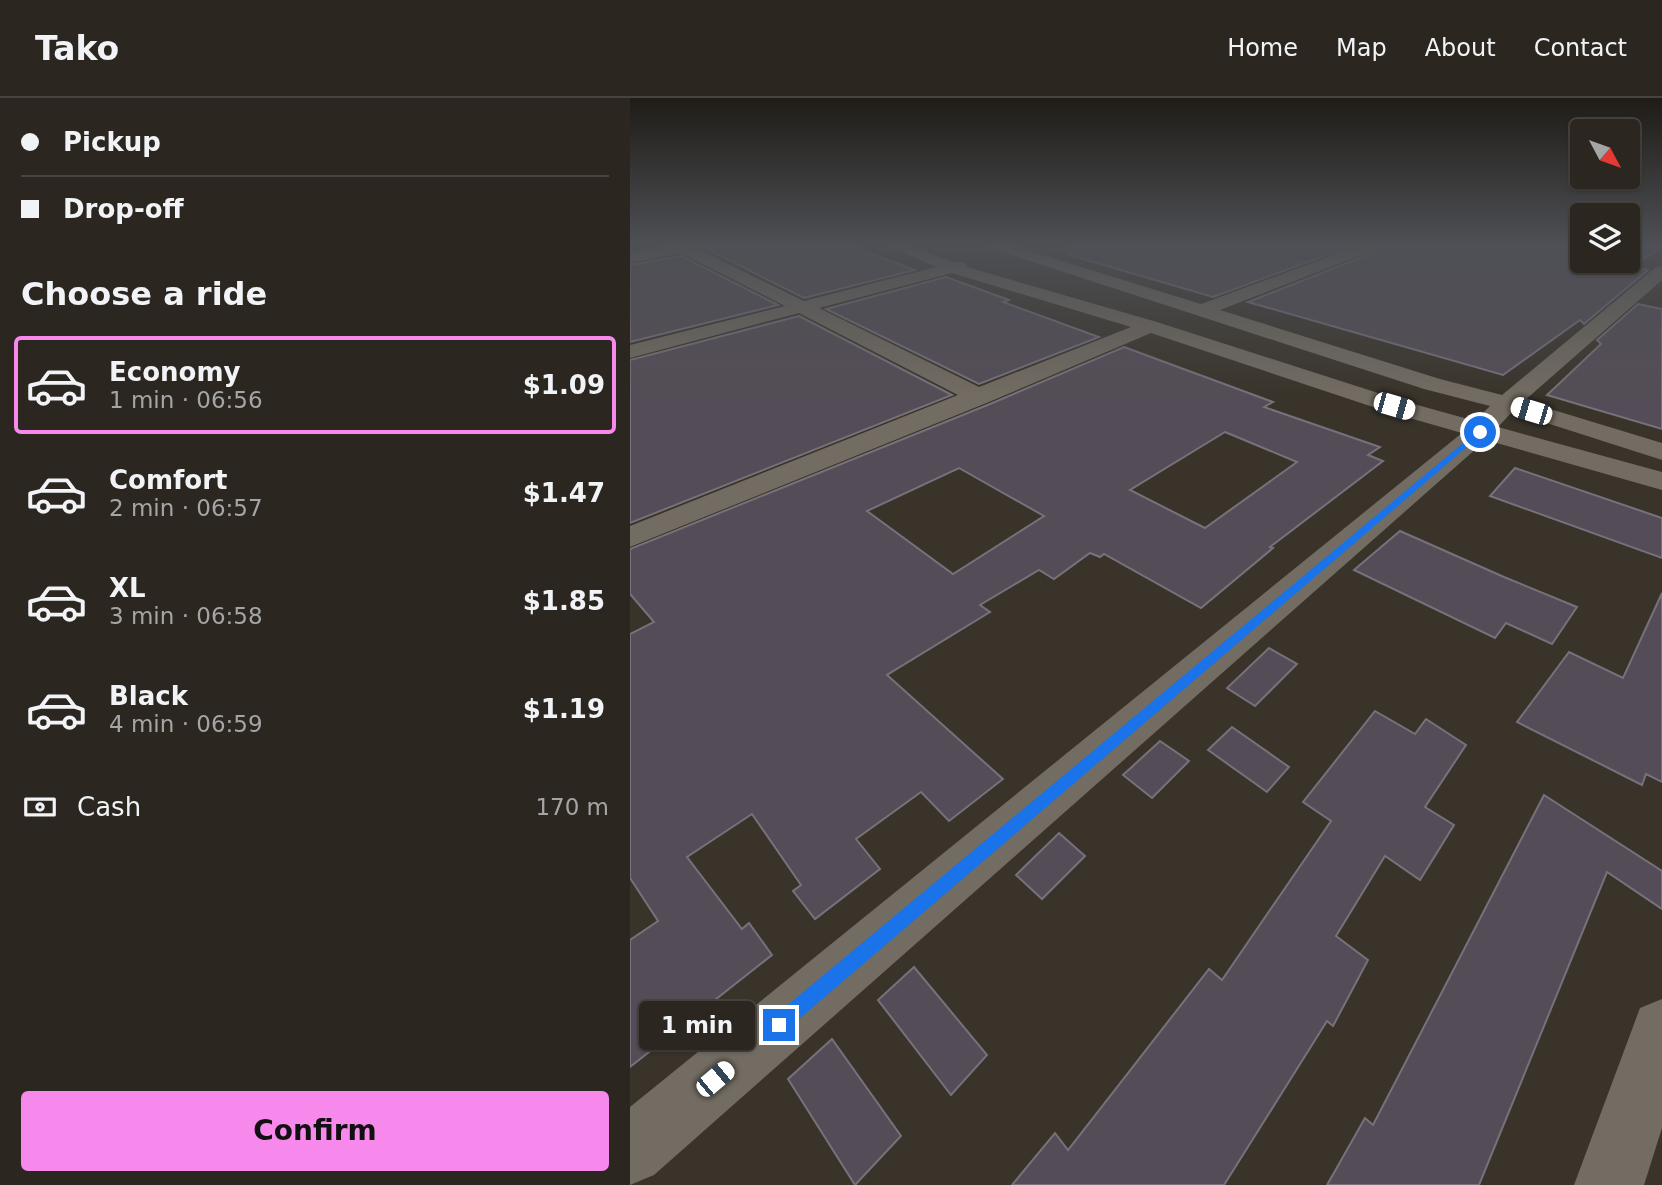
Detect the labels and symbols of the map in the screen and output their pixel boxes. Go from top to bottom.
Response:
north arrow [1570,119,1640,189]
car [1371,390,1418,422]
car [1508,395,1555,427]
route start [1464,416,1496,448]
callout: 1 min [639,1000,754,1049]
route end [763,1009,795,1041]
car [693,1057,738,1101]

